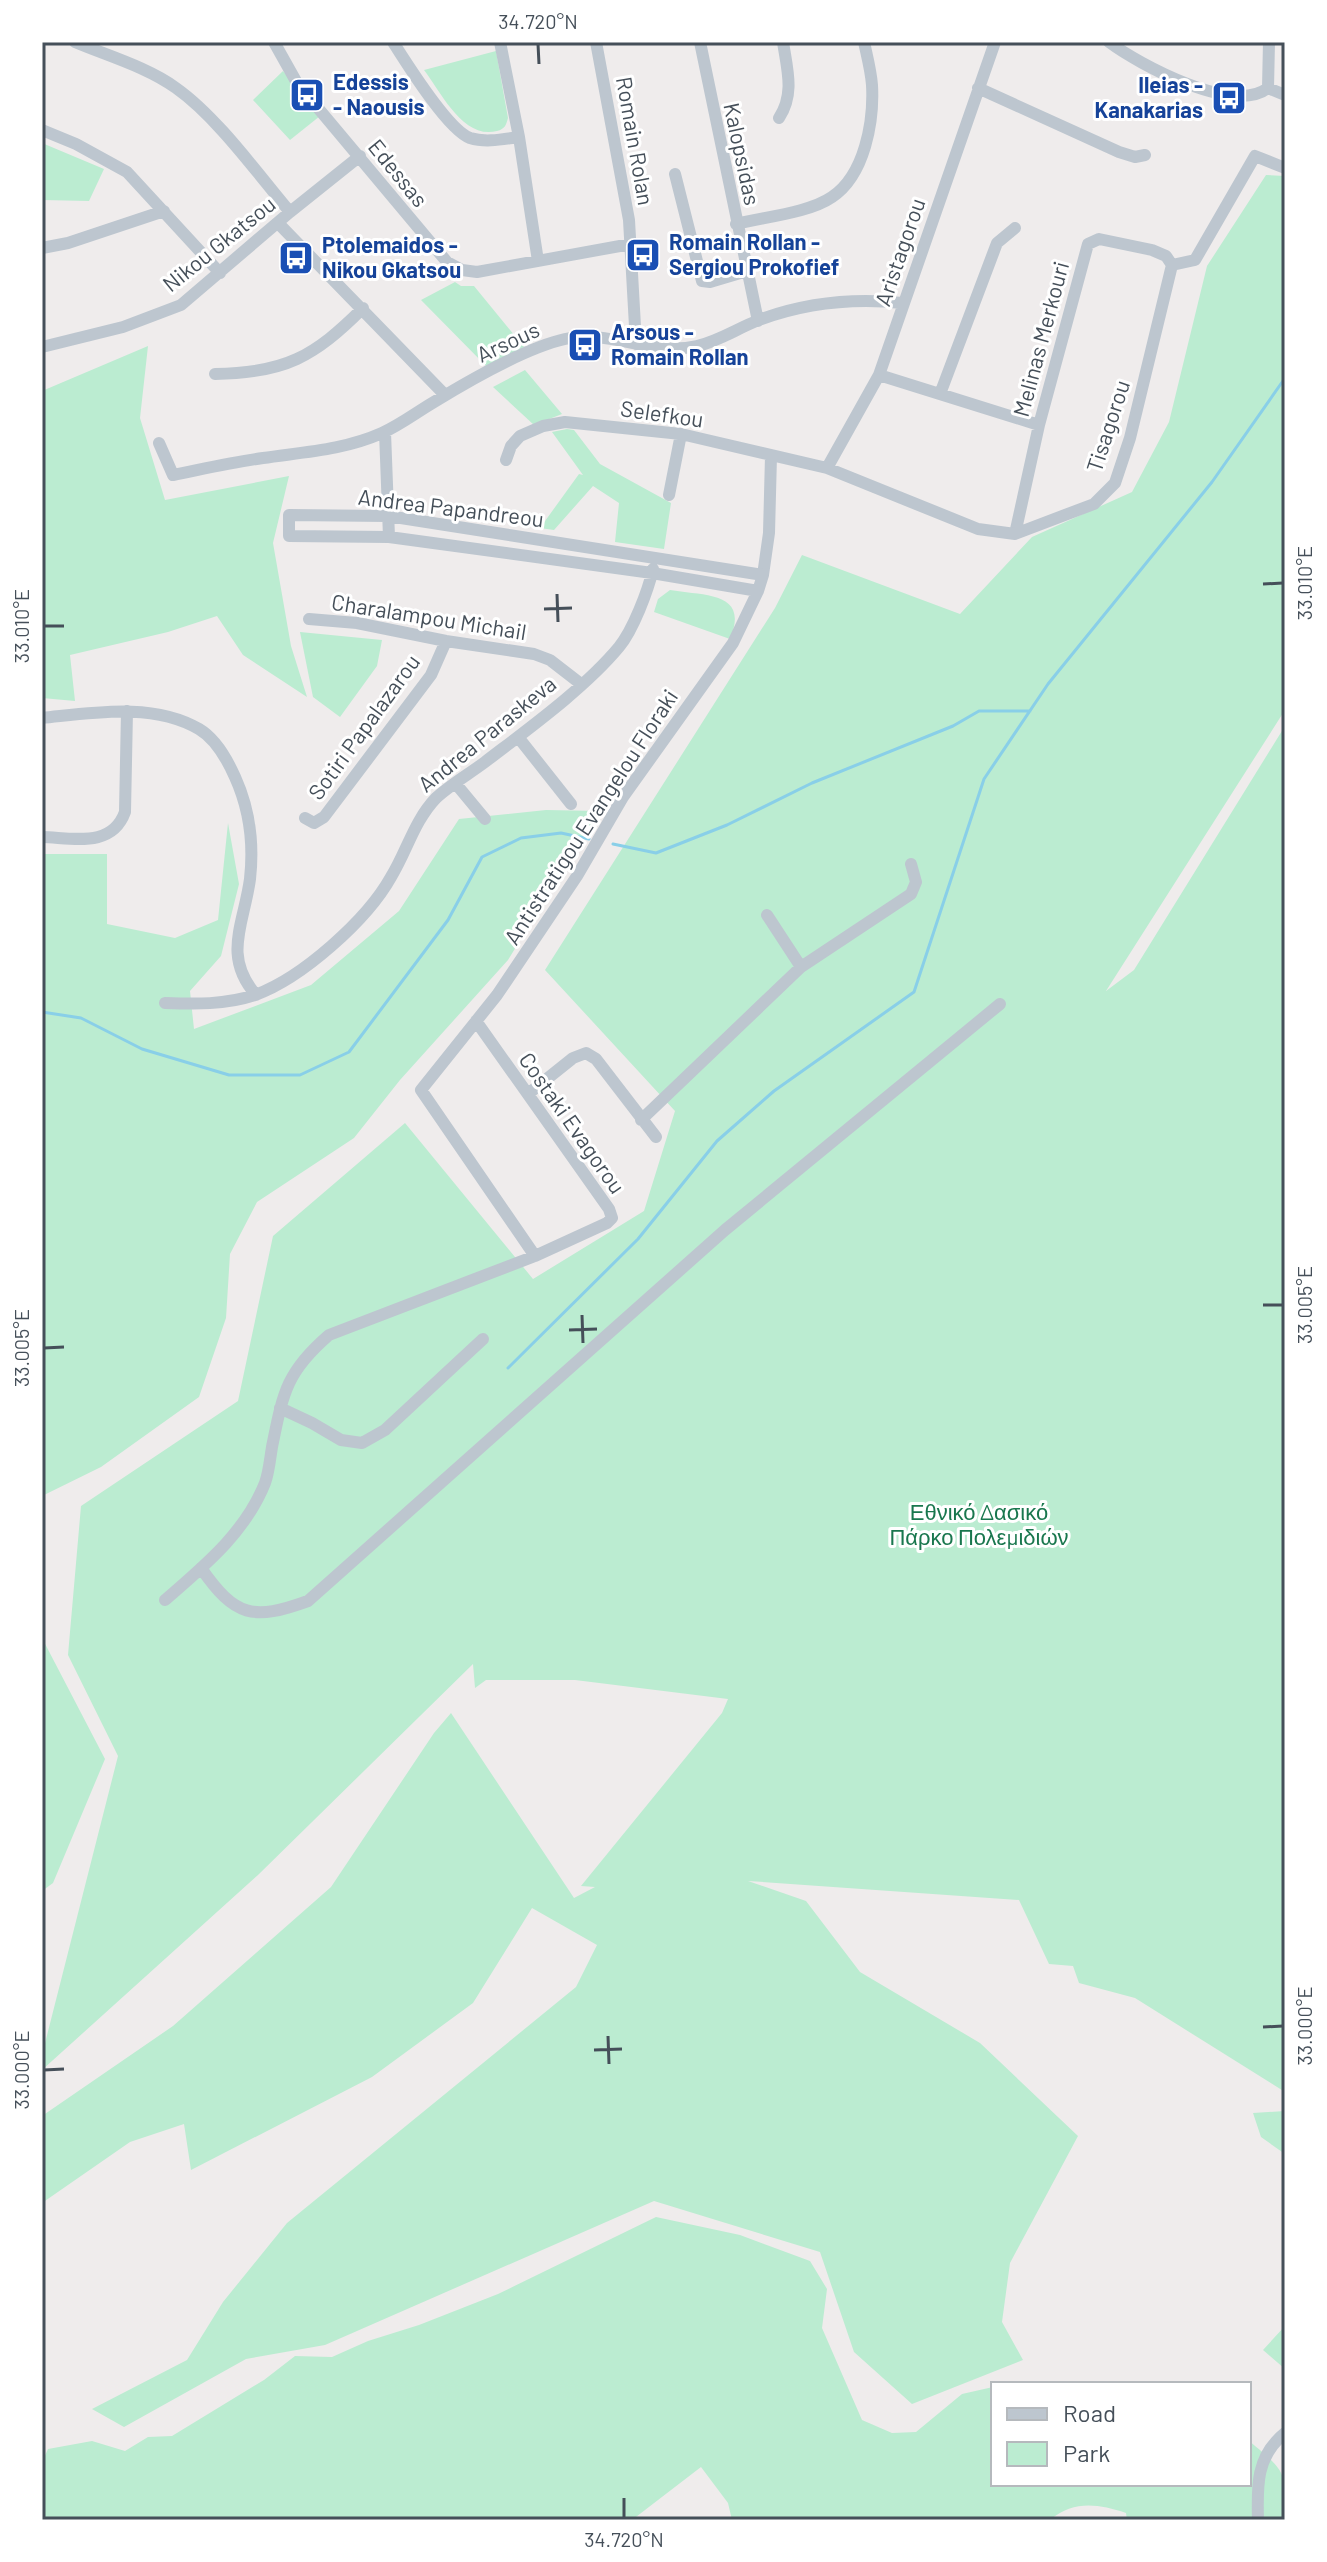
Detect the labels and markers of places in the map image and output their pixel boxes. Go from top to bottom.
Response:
place label: Edessis - Naousis [333,68,425,119]
place label: Ileias - Kanakarias [1094,71,1203,122]
bus stop icon: Edessis - Naousis [288,76,326,114]
bus stop icon: Ileias - Kanakarias [1210,79,1248,117]
place label: Romain Rollan - Sergiou Prokofief [669,228,839,279]
place label: Ptolemaidos - Nikou Gkatsou [322,231,461,282]
bus stop icon: Romain Rollan - Sergiou Prokofief [624,236,662,274]
bus stop icon: Ptolemaidos - Nikou Gkatsou [277,239,315,277]
place label: Arsous - Romain Rollan [611,318,749,369]
bus stop icon: Arsous - Romain Rollan [566,326,604,364]

